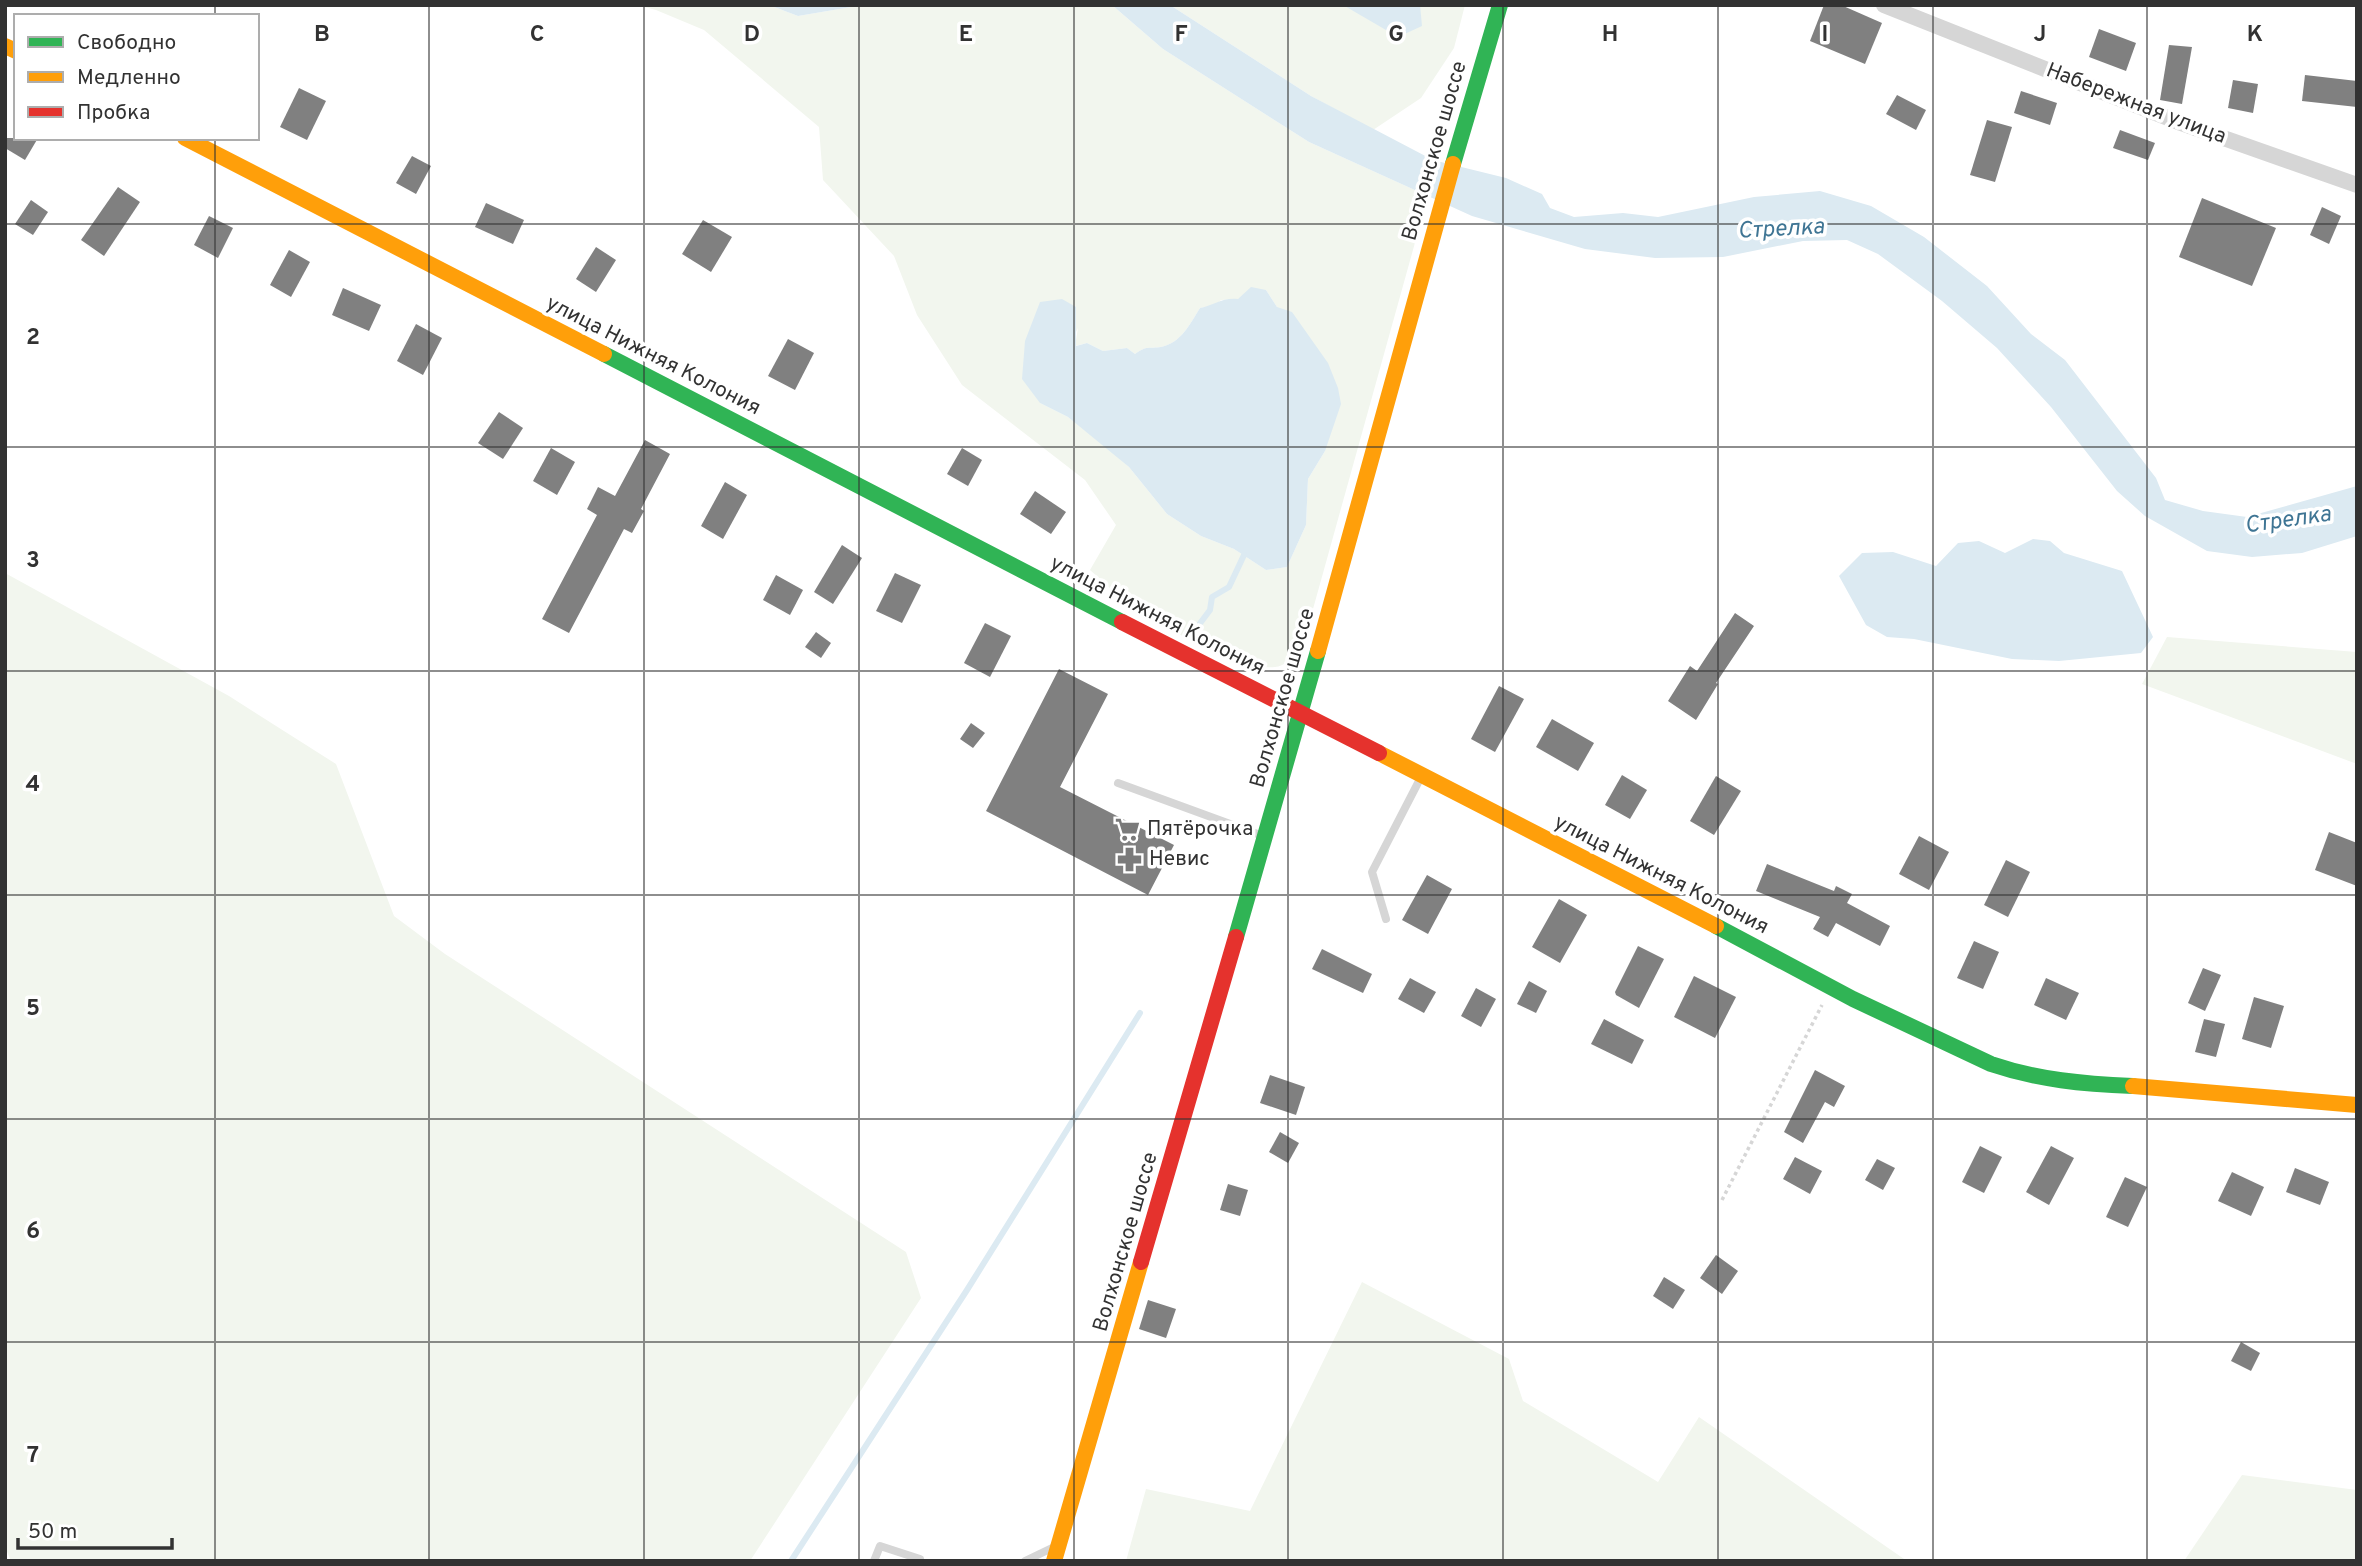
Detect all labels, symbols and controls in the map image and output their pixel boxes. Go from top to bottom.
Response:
legend [14,14,259,140]
text: B [314,21,330,50]
text: C [530,21,544,50]
text: D [744,21,760,50]
text: E [959,21,973,50]
text: F [1174,21,1188,50]
text: G [1388,21,1404,50]
text: H [1602,21,1618,50]
text: I [1822,21,1828,50]
text: J [2034,21,2046,50]
text: K [2247,21,2263,50]
text: Свободно [77,30,176,57]
street label: Набережная улица [2042,57,2230,151]
street label: Волхонское шоссе [1396,58,1474,244]
text: Медленно [77,65,181,92]
text: Пробка [77,100,150,127]
water label: Стрелка [1737,213,1825,247]
street label: улица Нижняя Колония [541,290,765,422]
text: 2 [26,324,40,353]
water label: Стрелка [2243,501,2333,541]
text: 3 [26,547,40,576]
street label: улица Нижняя Колония [1045,550,1269,682]
street label: Волхонское шоссе [1244,605,1322,791]
text: 4 [26,771,40,800]
street label: улица Нижняя Колония [1549,809,1773,941]
supermarket icon: Пятёрочка [1113,815,1141,843]
place label: Пятёрочка [1147,816,1253,843]
pharmacy icon: Невис [1115,845,1143,873]
place label: Невис [1149,846,1210,873]
text: 5 [26,995,40,1024]
street label: Волхонское шоссе [1087,1149,1165,1335]
text: 6 [26,1218,40,1247]
text: 7 [27,1442,39,1471]
scale bar [18,1506,172,1550]
text: 50 m [28,1519,77,1546]

